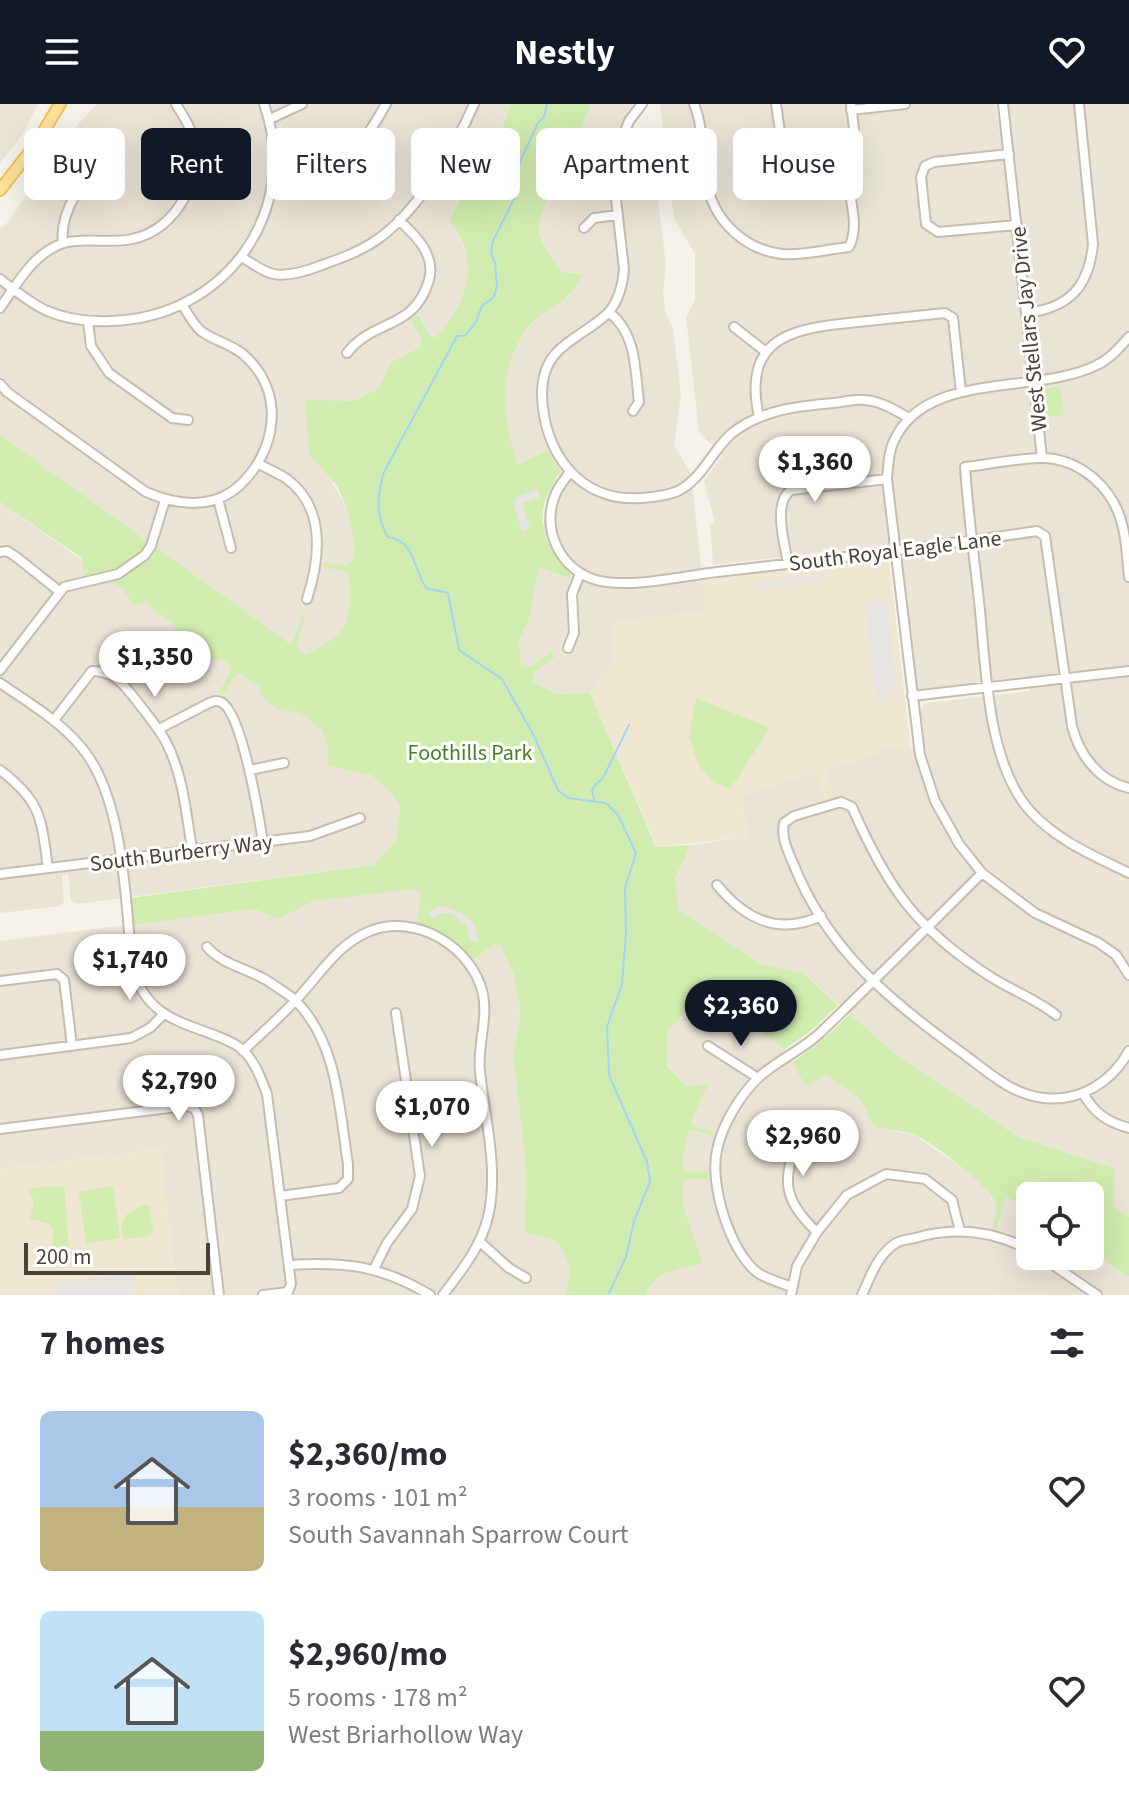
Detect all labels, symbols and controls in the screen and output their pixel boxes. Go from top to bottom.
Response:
text: Nestly [514,27,615,78]
icon: menu [40,30,84,74]
icon: heart [1045,30,1089,74]
chip: Buy [24,128,125,200]
chip: Rent [141,128,251,200]
chip: Filters [267,128,395,200]
chip: New [411,128,520,200]
chip: Apartment [536,128,717,200]
chip: House [733,128,863,200]
street label: West Stellars Jay Drive [1002,225,1056,433]
pin: $1,360 [750,436,880,504]
text: $1,360 [777,443,853,480]
street label: South Royal Eagle Lane [787,522,1003,580]
pin: $1,350 [90,631,220,699]
text: $1,350 [117,638,193,675]
park label: Foothills Park [408,737,533,769]
street label: South Burberry Way [88,826,275,880]
pin: $1,740 [65,934,195,1002]
text: $1,740 [92,941,168,978]
pin: $2,360 [676,980,806,1048]
text: $2,360 [703,987,779,1024]
pin: $2,790 [114,1055,244,1123]
text: $2,790 [141,1062,217,1099]
pin: $1,070 [367,1081,497,1149]
text: $1,070 [394,1088,470,1125]
pin: $2,960 [738,1110,868,1178]
text: $2,960 [765,1117,841,1154]
map controls [1016,1182,1104,1270]
button: locate [1016,1182,1104,1270]
scale bar [24,1239,210,1275]
text: 200 m [36,1241,91,1273]
text: 7 homes [40,1319,165,1368]
icon: filters [1045,1321,1089,1365]
text: $2,360/mo [288,1430,448,1479]
icon: home [104,1443,200,1539]
icon: heart [1045,1469,1089,1513]
text: 3 rooms · 101 m² [288,1479,467,1516]
text: South Savannah Sparrow Court [288,1516,628,1553]
text: $2,960/mo [288,1630,448,1679]
icon: home [104,1643,200,1739]
icon: heart [1045,1669,1089,1713]
text: 5 rooms · 178 m² [288,1679,467,1716]
text: West Briarhollow Way [288,1716,523,1753]

